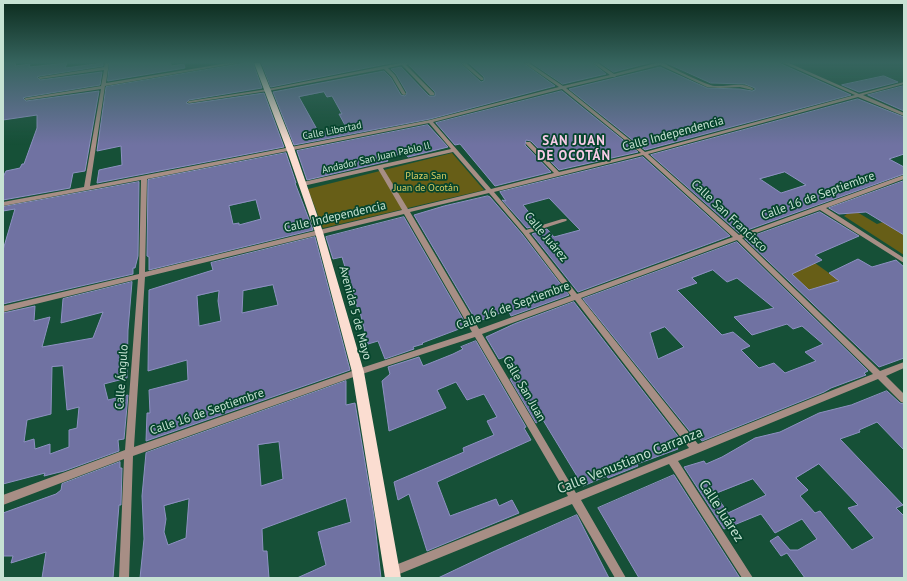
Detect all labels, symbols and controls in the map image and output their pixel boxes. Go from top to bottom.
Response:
street label: Calle Independencia [621,114,725,154]
street label: Calle Libertad [301,119,363,143]
district label: SAN JUAN DE OCOTÁN [537,133,611,164]
street label: Andador San Juan Pablo ll [321,140,431,176]
street label: Calle 16 de Septiembre [759,169,877,223]
park label: Plaza San Juan de Ocotán [394,170,458,194]
street label: Calle San Francisco [688,177,770,255]
street label: Calle Independencia [283,198,387,236]
street label: Calle Juárez [521,209,571,265]
street label: Avenida 5 de Mayo [336,264,374,362]
street label: Calle 16 de Septiembre [454,279,572,333]
street label: Calle Ángulo [113,344,131,410]
street label: Calle San Juan [499,354,549,424]
street label: Calle 16 de Septiembre [148,386,266,438]
street label: Calle Venustiano Carranza [555,424,705,498]
street label: Calle Juárez [695,477,747,545]

